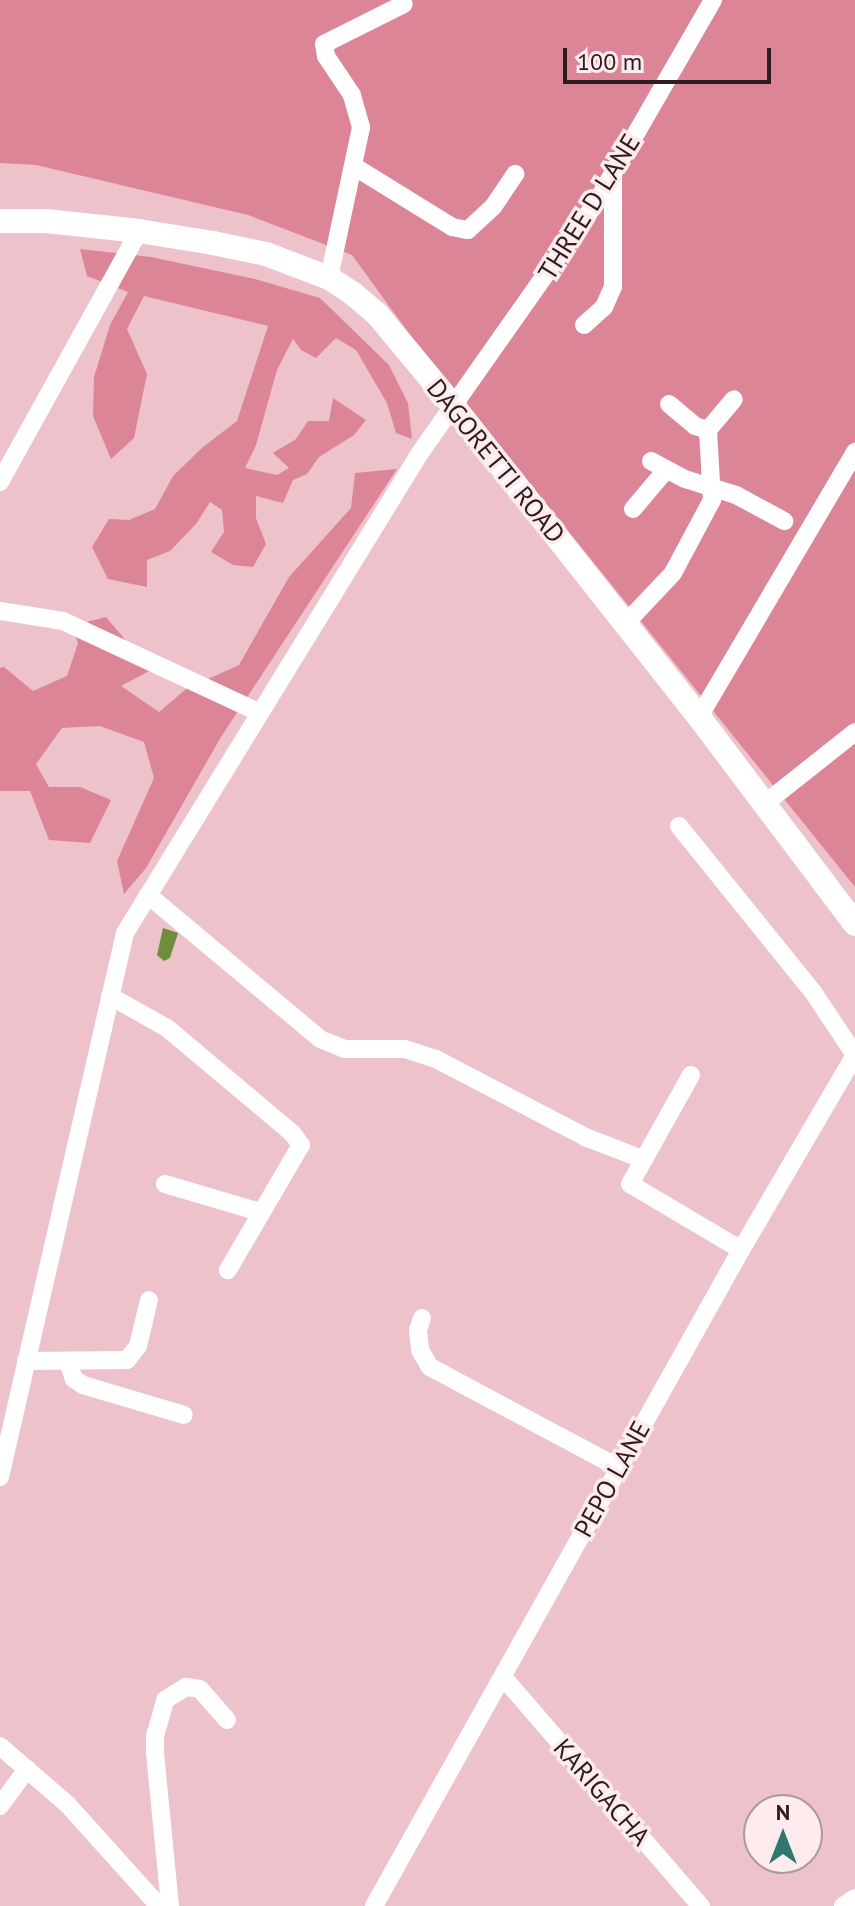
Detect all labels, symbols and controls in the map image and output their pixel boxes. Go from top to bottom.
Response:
scale bar [567,32,775,82]
text: 100 m [577,46,642,77]
street label: THREE D LANE [532,128,646,286]
street label: DAGORETTI ROAD [420,373,572,549]
street label: PEPO LANE [567,1416,657,1542]
street label: KARIGACHA [547,1732,657,1852]
north arrow [743,1794,823,1874]
text: N [776,1798,790,1826]

